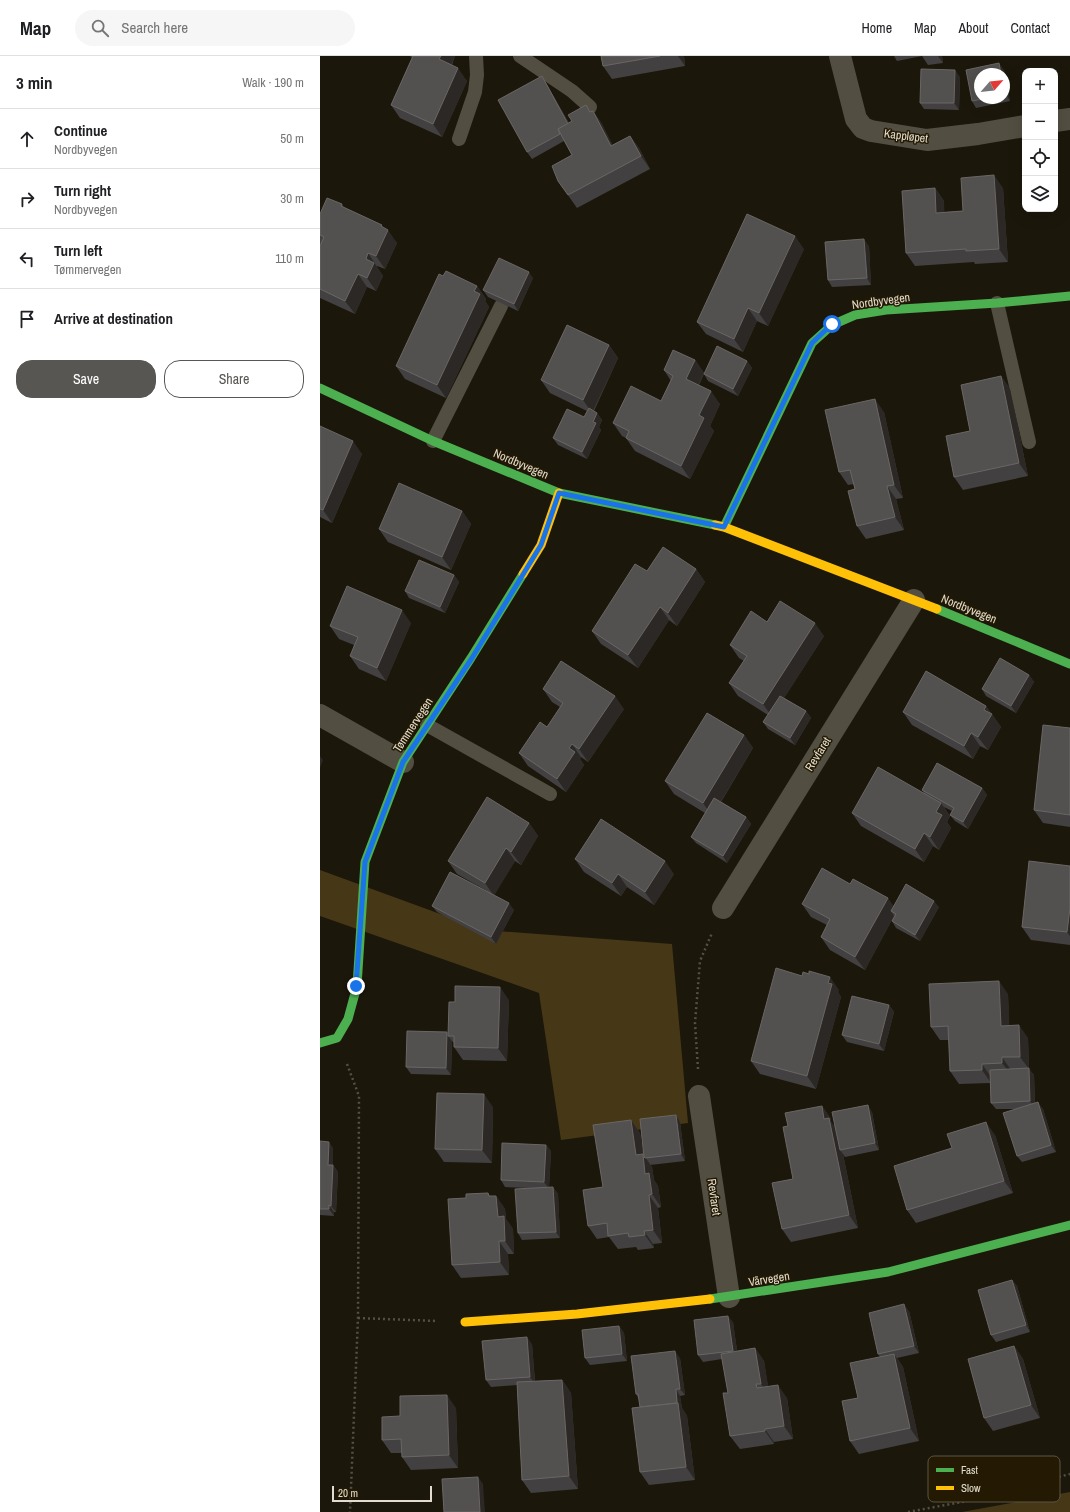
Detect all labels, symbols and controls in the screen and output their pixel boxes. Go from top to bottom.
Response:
search box [75,10,355,46]
text: Map [20,15,51,41]
icon: search [89,17,111,39]
text: Search here [121,17,188,38]
text: Home [861,19,892,37]
text: Map [914,19,936,37]
text: About [958,19,988,37]
text: Contact [1010,19,1050,37]
north arrow [974,68,1010,104]
map controls [1022,68,1058,212]
button: + [1022,68,1058,104]
text: 3 min [16,71,52,94]
text: Walk · 190 m [242,74,304,91]
button: − [1022,104,1058,140]
text: Continue [54,120,107,141]
street label: Kappløpet [883,125,929,147]
icon: ahead [16,128,38,150]
text: 50 m [280,130,304,147]
button: locate [1022,140,1058,176]
text: Nordbyvegen [54,141,117,158]
button: layers [1022,176,1058,212]
text: Turn right [54,180,111,201]
icon: right [16,188,38,210]
text: 30 m [280,190,304,207]
text: Nordbyvegen [54,201,117,218]
text: Turn left [54,240,102,261]
icon: left [16,248,38,270]
text: 110 m [275,250,304,267]
text: Tømmervegen [54,261,122,278]
street label: Nordbyvegen [851,289,911,313]
icon: arrive [16,308,38,330]
text: Arrive at destination [54,308,173,329]
route start [823,315,841,333]
button: Save [16,360,156,398]
button: Share [164,360,304,398]
street label: Nordbyvegen [491,445,551,483]
street label: Nordbyvegen [939,591,999,627]
street label: Tømmervegen [389,694,437,756]
street label: Revfaret [801,734,835,774]
route end [347,977,365,995]
street label: Revfaret [703,1177,725,1217]
street label: Vårvegen [747,1268,791,1290]
legend [928,1456,1060,1502]
text: Fast [961,1463,979,1477]
text: Slow [961,1481,981,1495]
scale bar [332,1484,432,1503]
text: 20 m [338,1486,358,1500]

